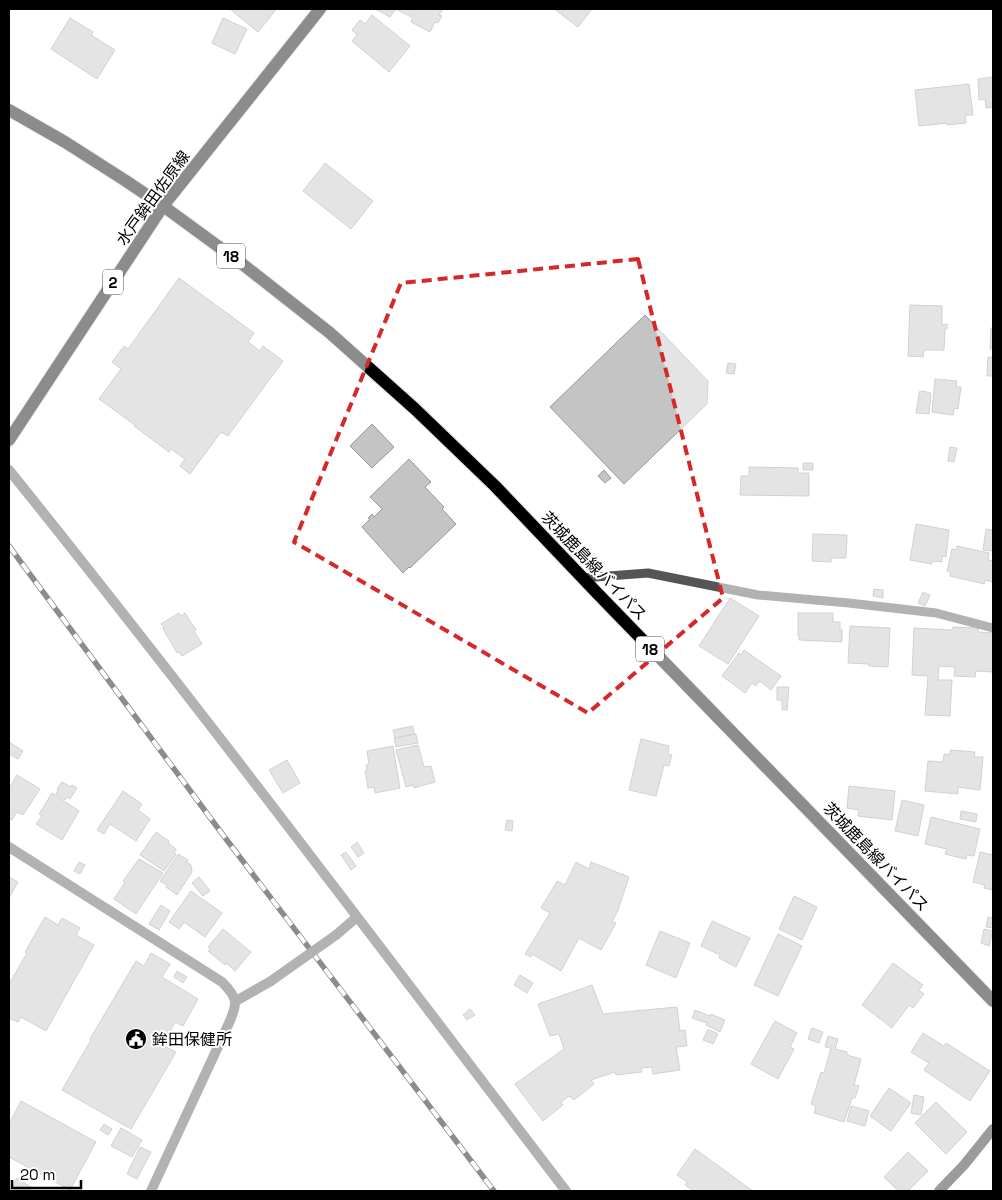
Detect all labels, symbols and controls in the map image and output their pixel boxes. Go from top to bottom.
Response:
street label: 水戸鉾田佐原線 [112,147,194,249]
road number: 18 [217,244,245,268]
road number: 2 [103,270,123,294]
street label: 茨城鹿島線バイパス [537,507,651,625]
road number: 18 [636,636,664,662]
street label: 茨城鹿島線バイパス [819,798,933,916]
public building icon: 鉾田保健所 [124,1027,148,1051]
place label: 鉾田保健所 [152,1029,232,1050]
scale bar [12,1158,81,1190]
text: 20 m [20,1165,55,1184]

